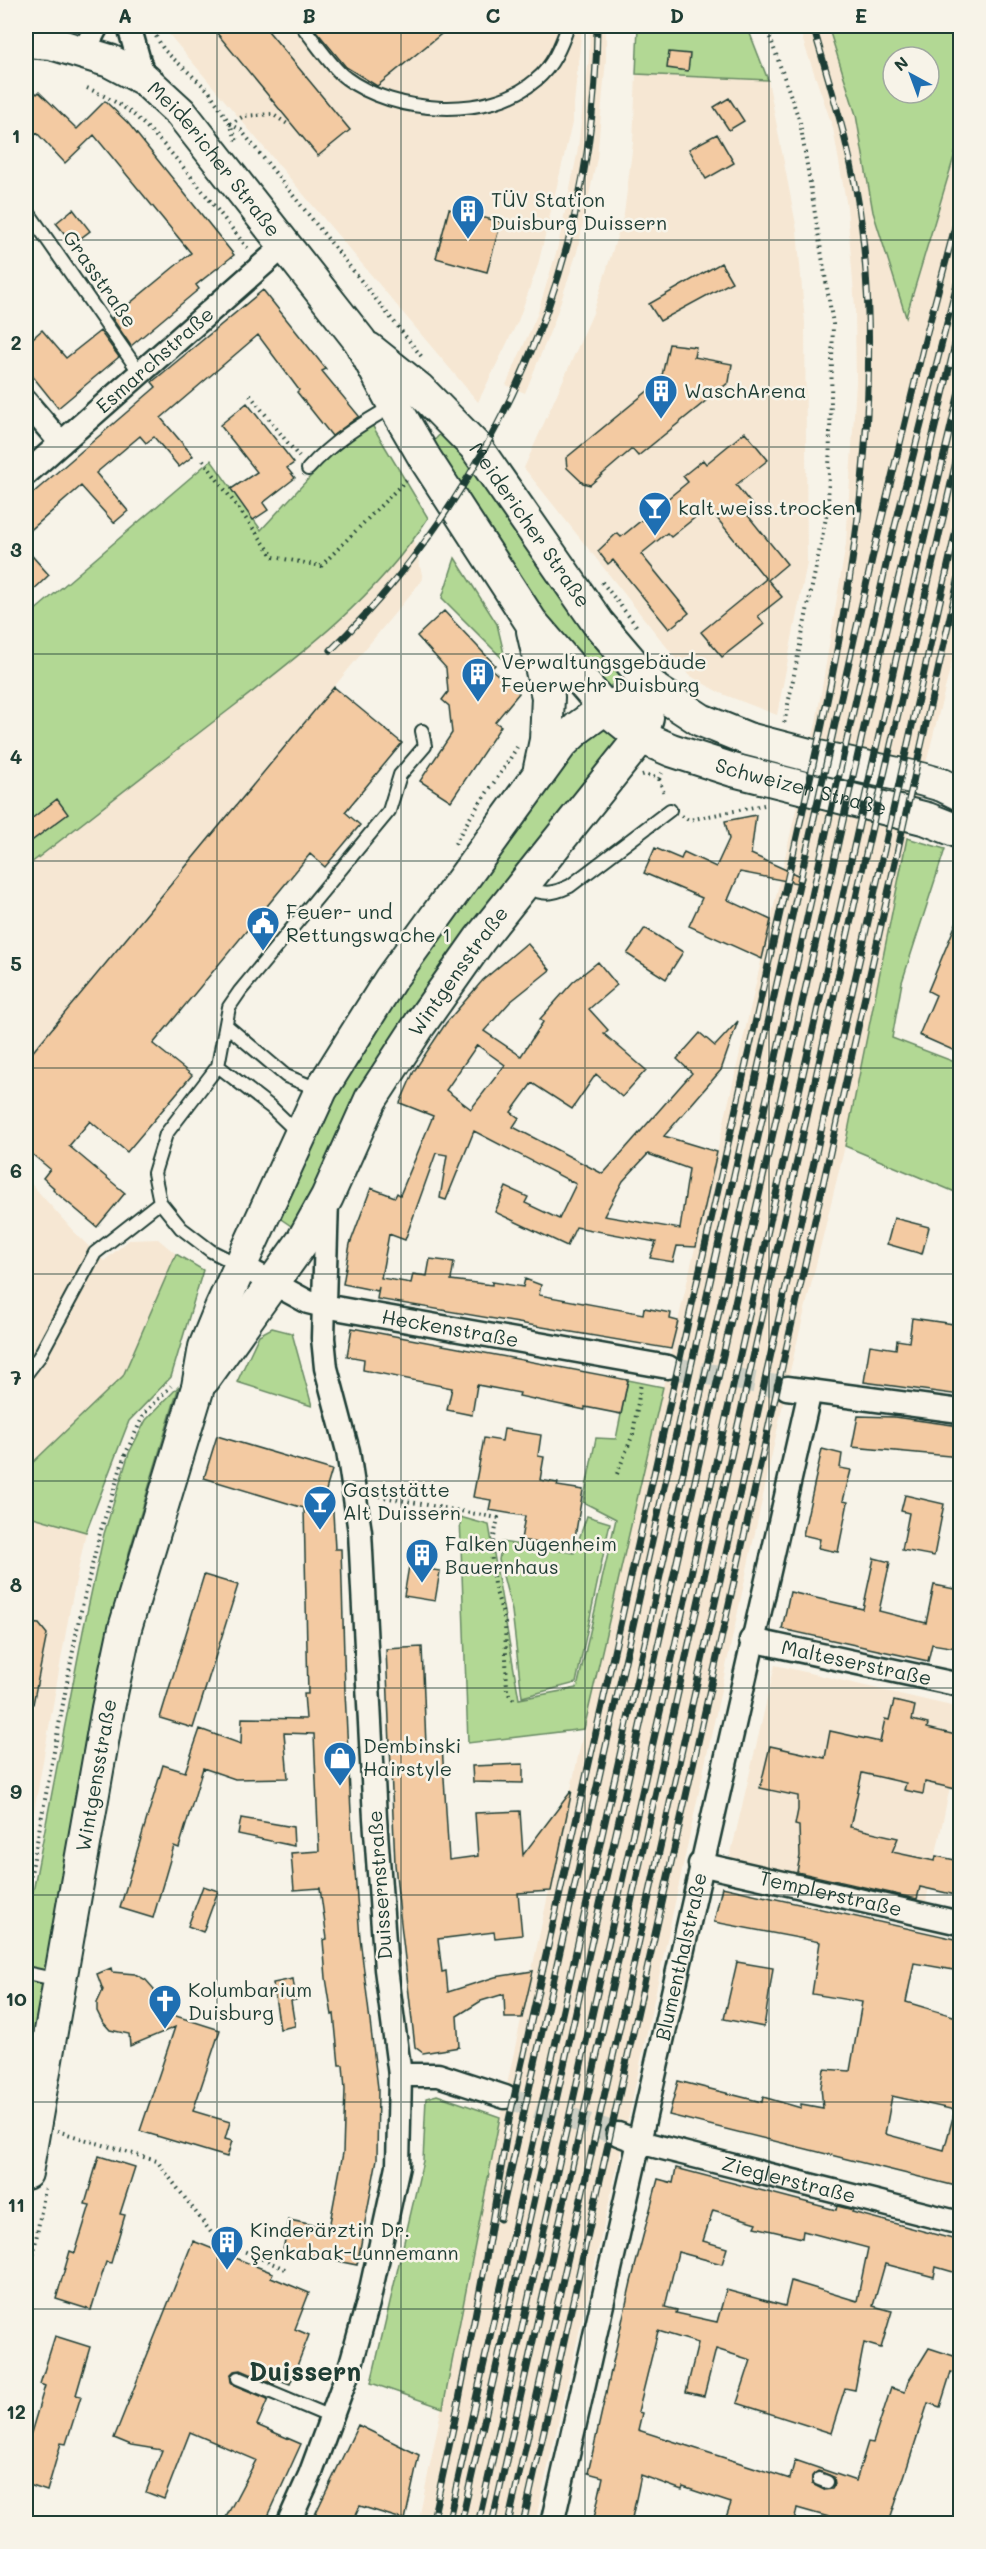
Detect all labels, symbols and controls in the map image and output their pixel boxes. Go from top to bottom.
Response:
text: A [118,2,132,28]
text: B [302,2,316,28]
text: C [486,2,501,28]
text: D [670,2,684,28]
text: E [855,2,867,28]
north arrow [881,45,941,105]
text: N [889,51,912,75]
street label: Meidericher Straße [143,75,287,242]
text: 1 [12,122,20,148]
place label: TÜV Station Duisburg Duissern [491,186,667,235]
building icon: TÜV Station Duisburg Duissern [450,193,486,240]
street label: Grasstraße [58,225,144,332]
street label: Esmarchstraße [90,300,219,418]
text: 2 [10,329,22,355]
building icon: WaschArena [643,373,679,420]
place label: WaschArena [684,377,807,403]
street label: Meidericher Straße [464,437,597,612]
bar icon: kalt.weiss.trocken [637,490,673,537]
place label: kalt.weiss.trocken [678,494,856,520]
text: 3 [10,536,22,562]
place label: Verwaltungsgebäude Feuerwehr Duisburg [501,648,707,697]
building icon: Verwaltungsgebäude Feuerwehr Duisburg [460,656,496,703]
text: 4 [10,743,23,769]
street label: Schweizer Straße [712,751,890,820]
place label: Feuer- und Rettungswache 1 [286,898,451,947]
street label: Wintgensstraße [402,900,513,1041]
public building icon: Feuer- und Rettungswache 1 [245,905,281,952]
text: 5 [10,950,22,976]
text: 6 [10,1157,22,1183]
street label: Heckenstraße [380,1302,521,1352]
text: 7 [10,1364,22,1390]
place label: Gaststätte Alt Duissern [343,1476,461,1525]
bar icon: Gaststätte Alt Duissern [302,1484,338,1531]
place label: Falken Jugenheim Bauernhaus [445,1530,617,1579]
building icon: Falken Jugenheim Bauernhaus [404,1537,440,1584]
text: 8 [10,1571,22,1597]
street label: Malteserstraße [779,1633,934,1691]
street label: Wintgensstraße [69,1696,122,1853]
place label: Dembinski Hairstyle [363,1732,461,1781]
shop icon: Dembinski Hairstyle [322,1740,358,1787]
text: 9 [10,1778,22,1804]
street label: Duissernstraße [361,1809,397,1961]
street label: Templerstraße [757,1864,905,1921]
street label: Blumenthalstraße [649,1870,712,2043]
place label: Kolumbarium Duisburg [188,1976,312,2025]
church icon: Kolumbarium Duisburg [147,1983,183,2030]
text: 10 [5,1985,27,2011]
street label: Zieglerstraße [719,2149,859,2208]
text: 11 [7,2191,25,2217]
place label: Kinderärztin Dr. Şenkabak-Lunnemann [250,2216,459,2265]
building icon: Kinderärztin Dr. Şenkabak-Lunnemann [209,2224,245,2271]
district label: Duissern [249,2354,361,2388]
text: 12 [6,2398,26,2424]

